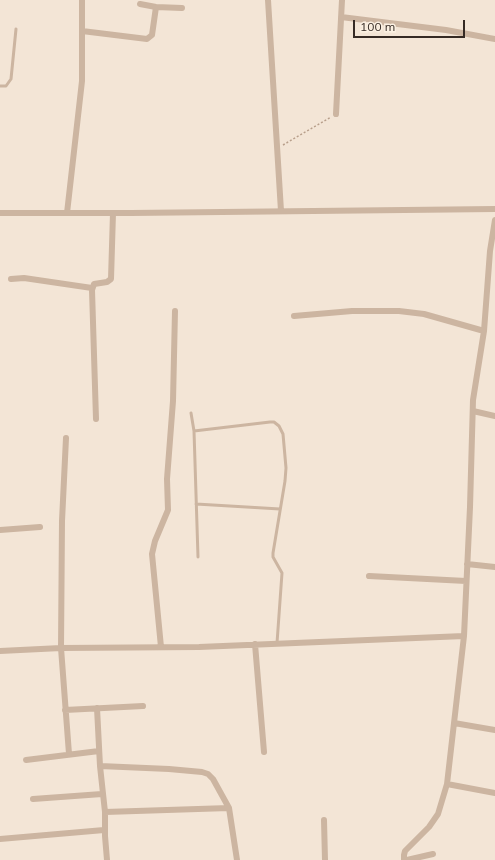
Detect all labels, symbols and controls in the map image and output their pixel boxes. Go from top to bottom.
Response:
scale bar [355,12,467,38]
text: 100 m [360,19,395,34]

